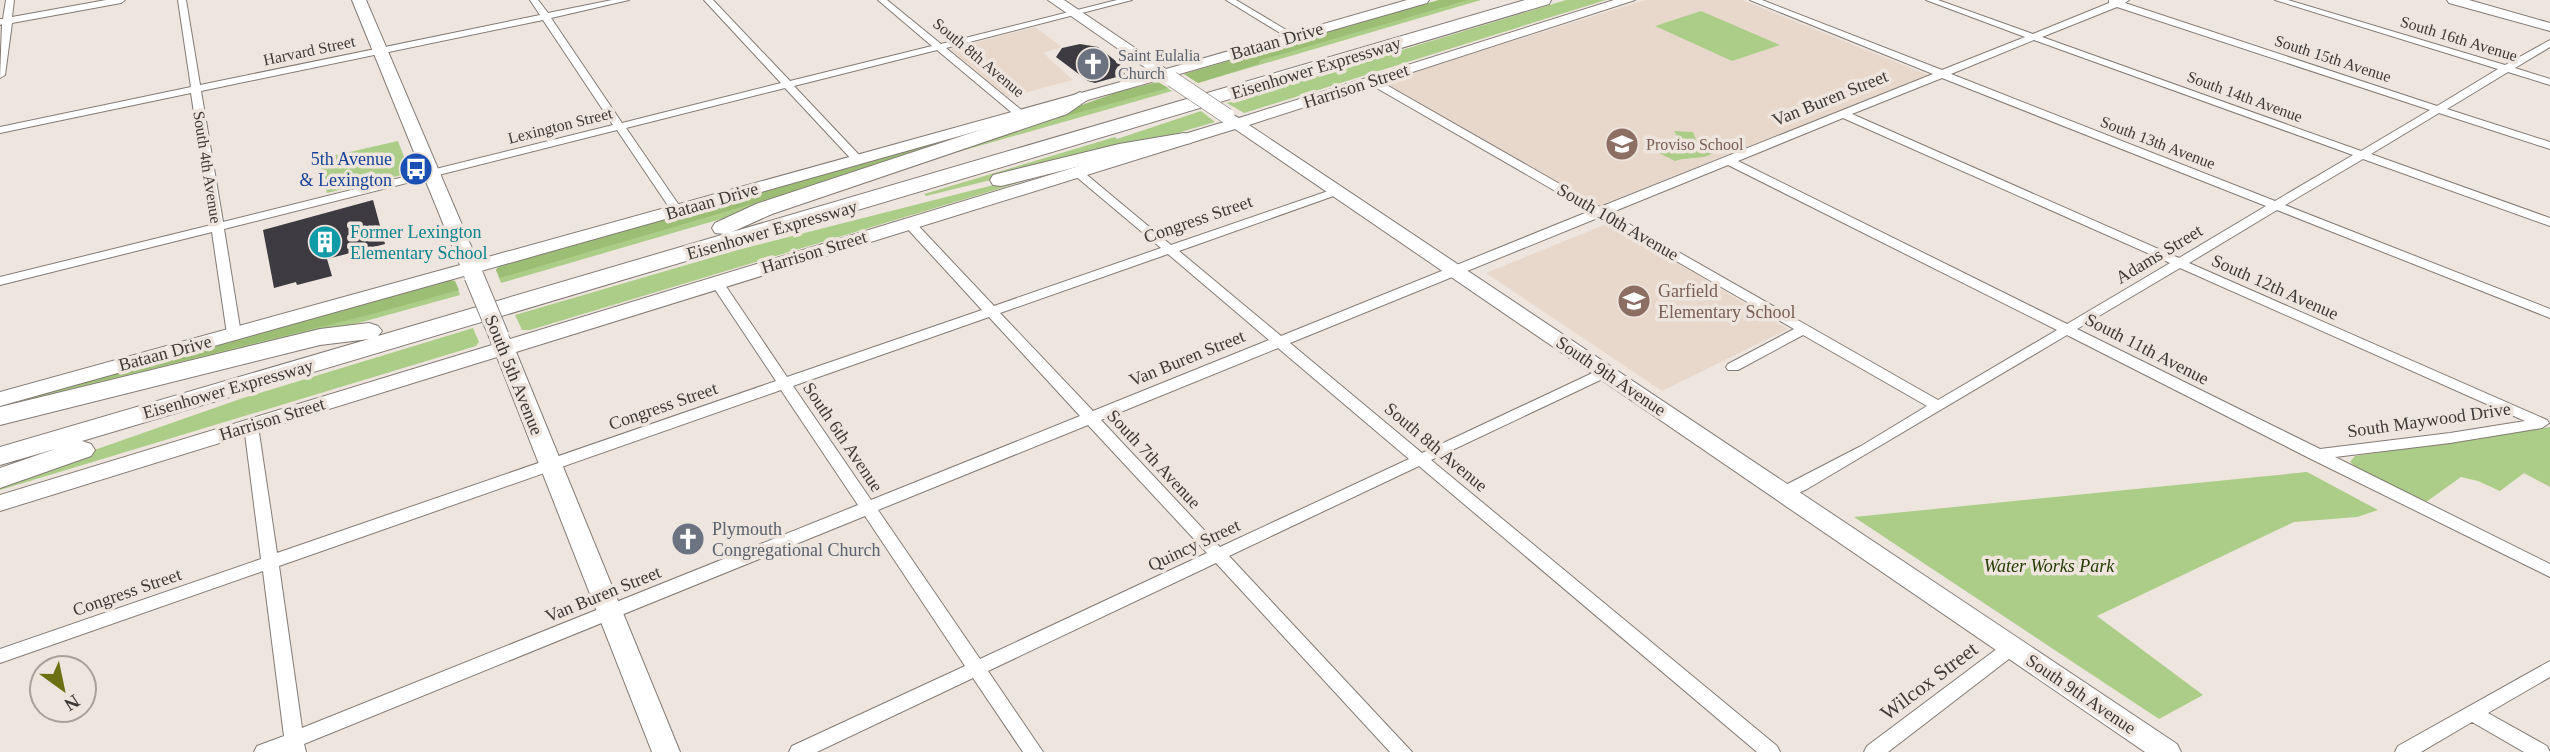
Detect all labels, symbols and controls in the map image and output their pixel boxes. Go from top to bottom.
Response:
street label: South 16th Avenue [2398,13,2519,64]
street label: South 8th Avenue [930,14,1028,100]
street label: Bataan Drive [1228,18,1326,64]
street label: Harvard Street [261,32,357,69]
street label: South 15th Avenue [2272,32,2393,85]
street label: Eisenhower Expressway [1229,33,1403,103]
church icon: Saint Eulalia Church [1074,45,1112,83]
place label: Saint Eulalia Church [1118,47,1200,82]
street label: Harrison Street [1301,60,1411,112]
street label: Van Buren Street [1769,66,1891,130]
street label: South 14th Avenue [2185,68,2305,125]
street label: Lexington Street [506,104,615,148]
street label: South 4th Avenue [190,110,225,224]
street label: South 13th Avenue [2098,113,2218,172]
school or university icon: Proviso School [1603,125,1641,163]
place label: Proviso School [1646,136,1744,153]
place label: 5th Avenue & Lexington [300,149,392,190]
bus stop icon: 5th Avenue & Lexington [397,150,435,188]
street label: Bataan Drive [663,178,761,224]
street label: South 10th Avenue [1554,179,1682,265]
street label: Congress Street [1141,191,1255,247]
street label: Eisenhower Expressway [684,196,860,264]
street label: Adams Street [2112,220,2206,288]
place label: Former Lexington Elementary School [350,222,487,263]
building icon: Former Lexington Elementary School [306,223,344,261]
street label: Harrison Street [759,226,869,278]
street label: South 12th Avenue [2209,250,2341,324]
place label: Garfield Elementary School [1658,281,1795,322]
school or university icon: Garfield Elementary School [1615,282,1653,320]
street label: South 11th Avenue [2082,309,2212,389]
street label: South 5th Avenue [481,312,547,438]
street label: Van Buren Street [1126,326,1248,390]
street label: Bataan Drive [116,331,214,375]
street label: South 9th Avenue [1552,332,1670,420]
street label: Eisenhower Expressway [140,355,316,423]
street label: Congress Street [606,378,720,434]
street label: South 6th Avenue [799,378,887,496]
street label: Harrison Street [217,393,327,445]
street label: South 8th Avenue [1381,398,1491,496]
street label: South Maywood Drive [2346,399,2512,441]
street label: South 7th Avenue [1103,405,1205,513]
street label: Quincy Street [1145,515,1243,575]
place label: Plymouth Congregational Church [712,519,880,560]
church icon: Plymouth Congregational Church [669,520,707,558]
park label: Water Works Park [1984,556,2115,576]
street label: Van Buren Street [542,562,664,626]
street label: Congress Street [70,564,184,620]
street label: Wilcox Street [1876,637,1982,725]
street label: South 9th Avenue [2022,650,2140,738]
north arrow [28,654,98,724]
text: N [60,690,83,716]

